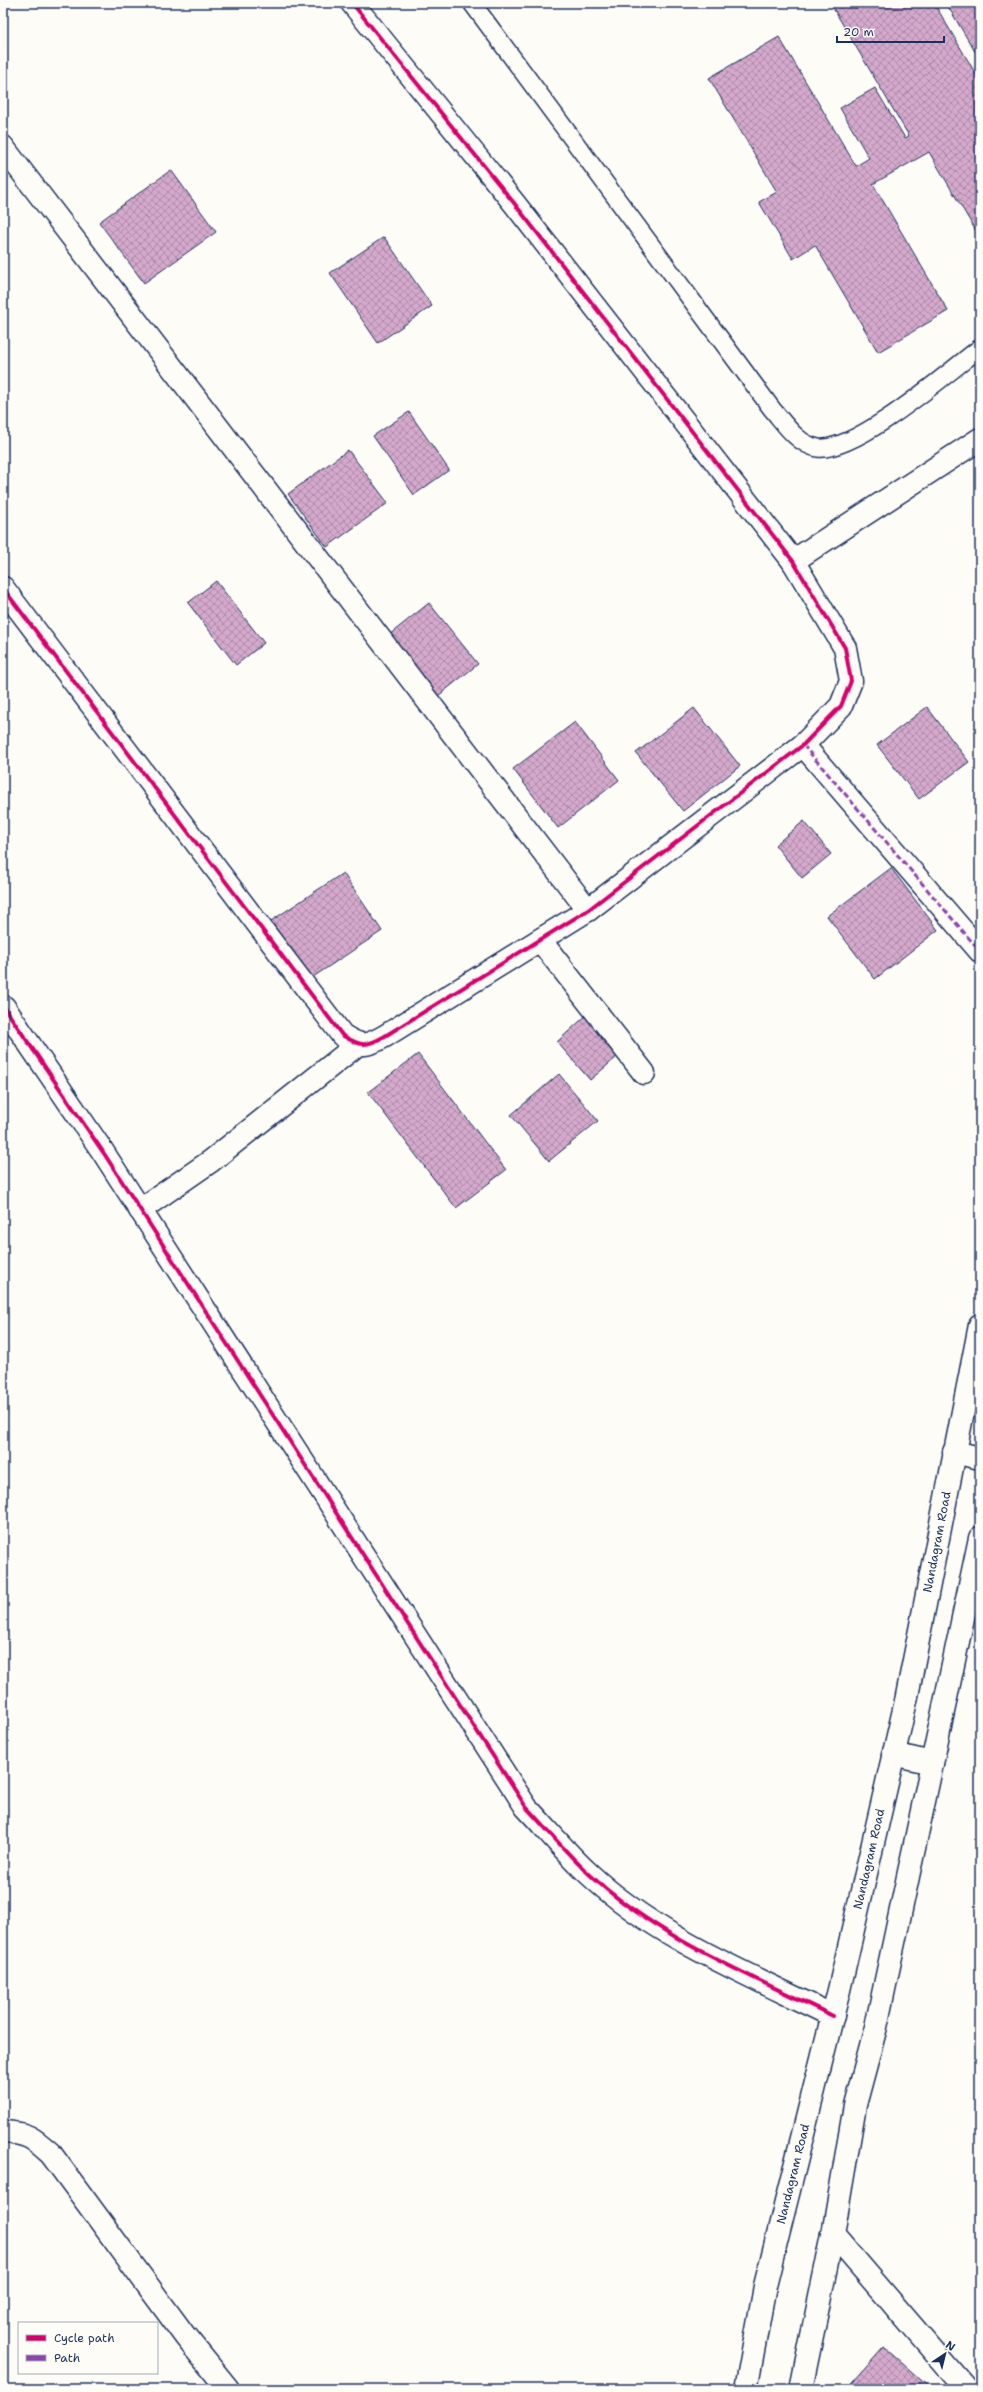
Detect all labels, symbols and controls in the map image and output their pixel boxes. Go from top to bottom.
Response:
scale bar [837,18,944,44]
text: 20 m [843,24,874,40]
street label: Nandagram Road [919,1490,955,1594]
street label: Nandagram Road [850,1807,888,1911]
street label: Nandagram Road [773,2122,813,2226]
legend [18,2322,158,2374]
text: Cycle path [54,2330,115,2346]
north arrow [925,2334,965,2374]
text: N [943,2338,959,2355]
text: Path [54,2350,80,2366]

